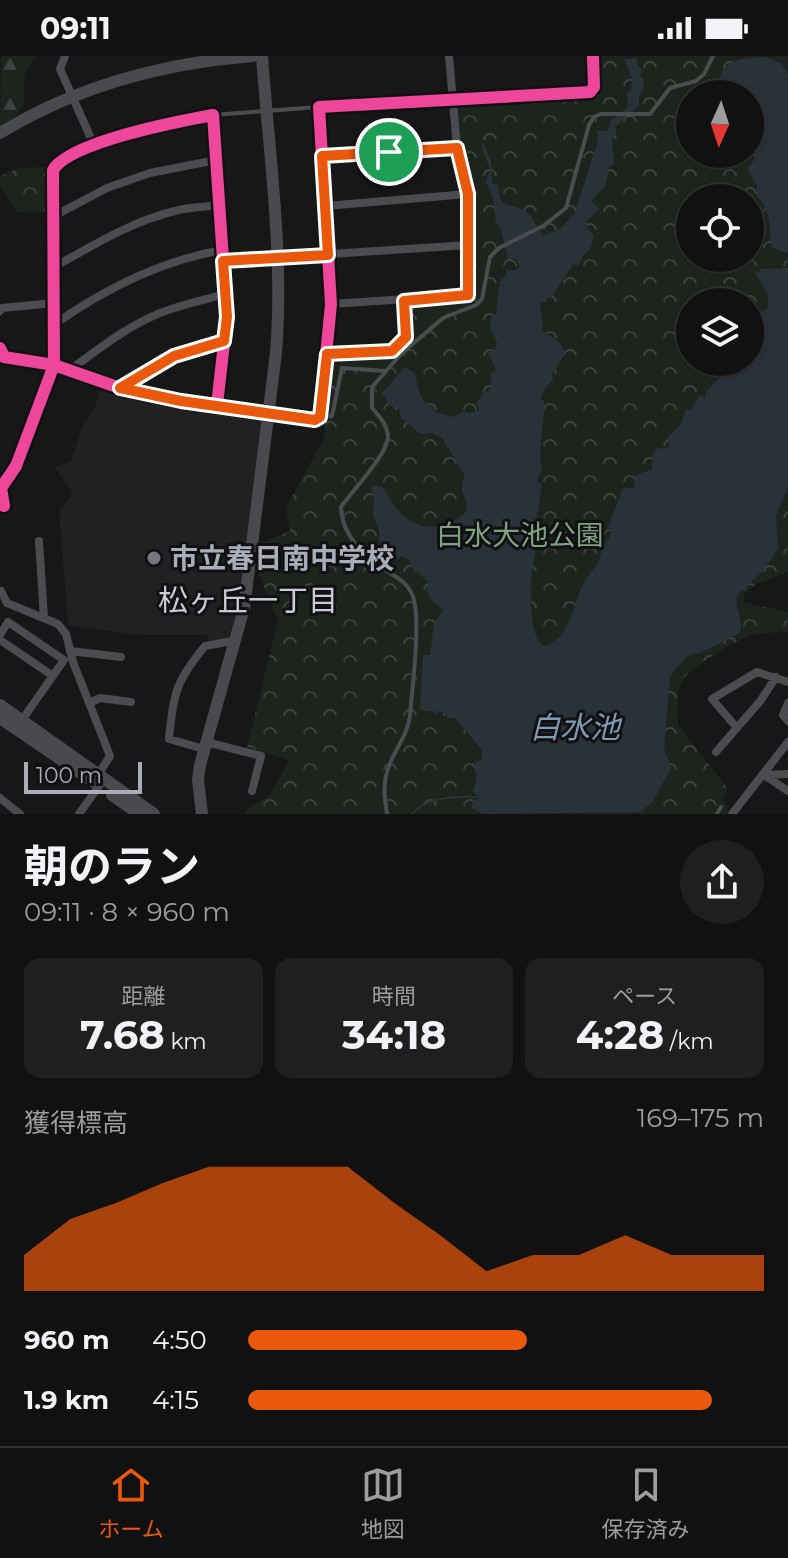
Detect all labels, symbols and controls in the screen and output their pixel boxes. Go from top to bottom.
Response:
text: 09:11 [40,10,111,47]
north arrow [676,80,764,168]
map controls [676,80,764,376]
pin [355,118,423,186]
icon: arrive [367,130,411,174]
button: locate [676,184,764,272]
button: layers [676,288,764,376]
park label: 白水大池公園 [436,518,604,552]
place label: 市立春日南中学校 [170,541,394,575]
marker: 市立春日南中学校 [145,549,163,567]
district label: 松ヶ丘一丁目 [158,582,338,619]
water label: 白水池 [530,709,623,746]
scale bar [24,758,142,794]
text: 100 m [36,762,102,789]
text: 朝のラン [24,839,200,893]
button: share [680,840,764,924]
text: 09:11 · 8 × 960 m [24,896,230,928]
text: 距離 [121,983,165,1010]
text: 時間 [372,983,416,1010]
text: ペース [612,983,677,1010]
text: 7.68 [80,1010,165,1059]
text: 34:18 [342,1010,446,1059]
text: 4:28 [576,1010,664,1059]
text: km [165,1028,207,1055]
text: /km [664,1028,714,1055]
text: 169–175 m [637,1102,764,1134]
text: 獲得標高 [24,1107,128,1139]
text: 960 m [24,1324,109,1356]
text: 4:50 [152,1324,207,1356]
text: 1.9 km [24,1384,109,1416]
text: 4:15 [152,1384,199,1416]
tab: ホーム [98,1463,164,1543]
tab: 地図 [361,1463,405,1543]
tab: 保存済み [602,1463,690,1543]

